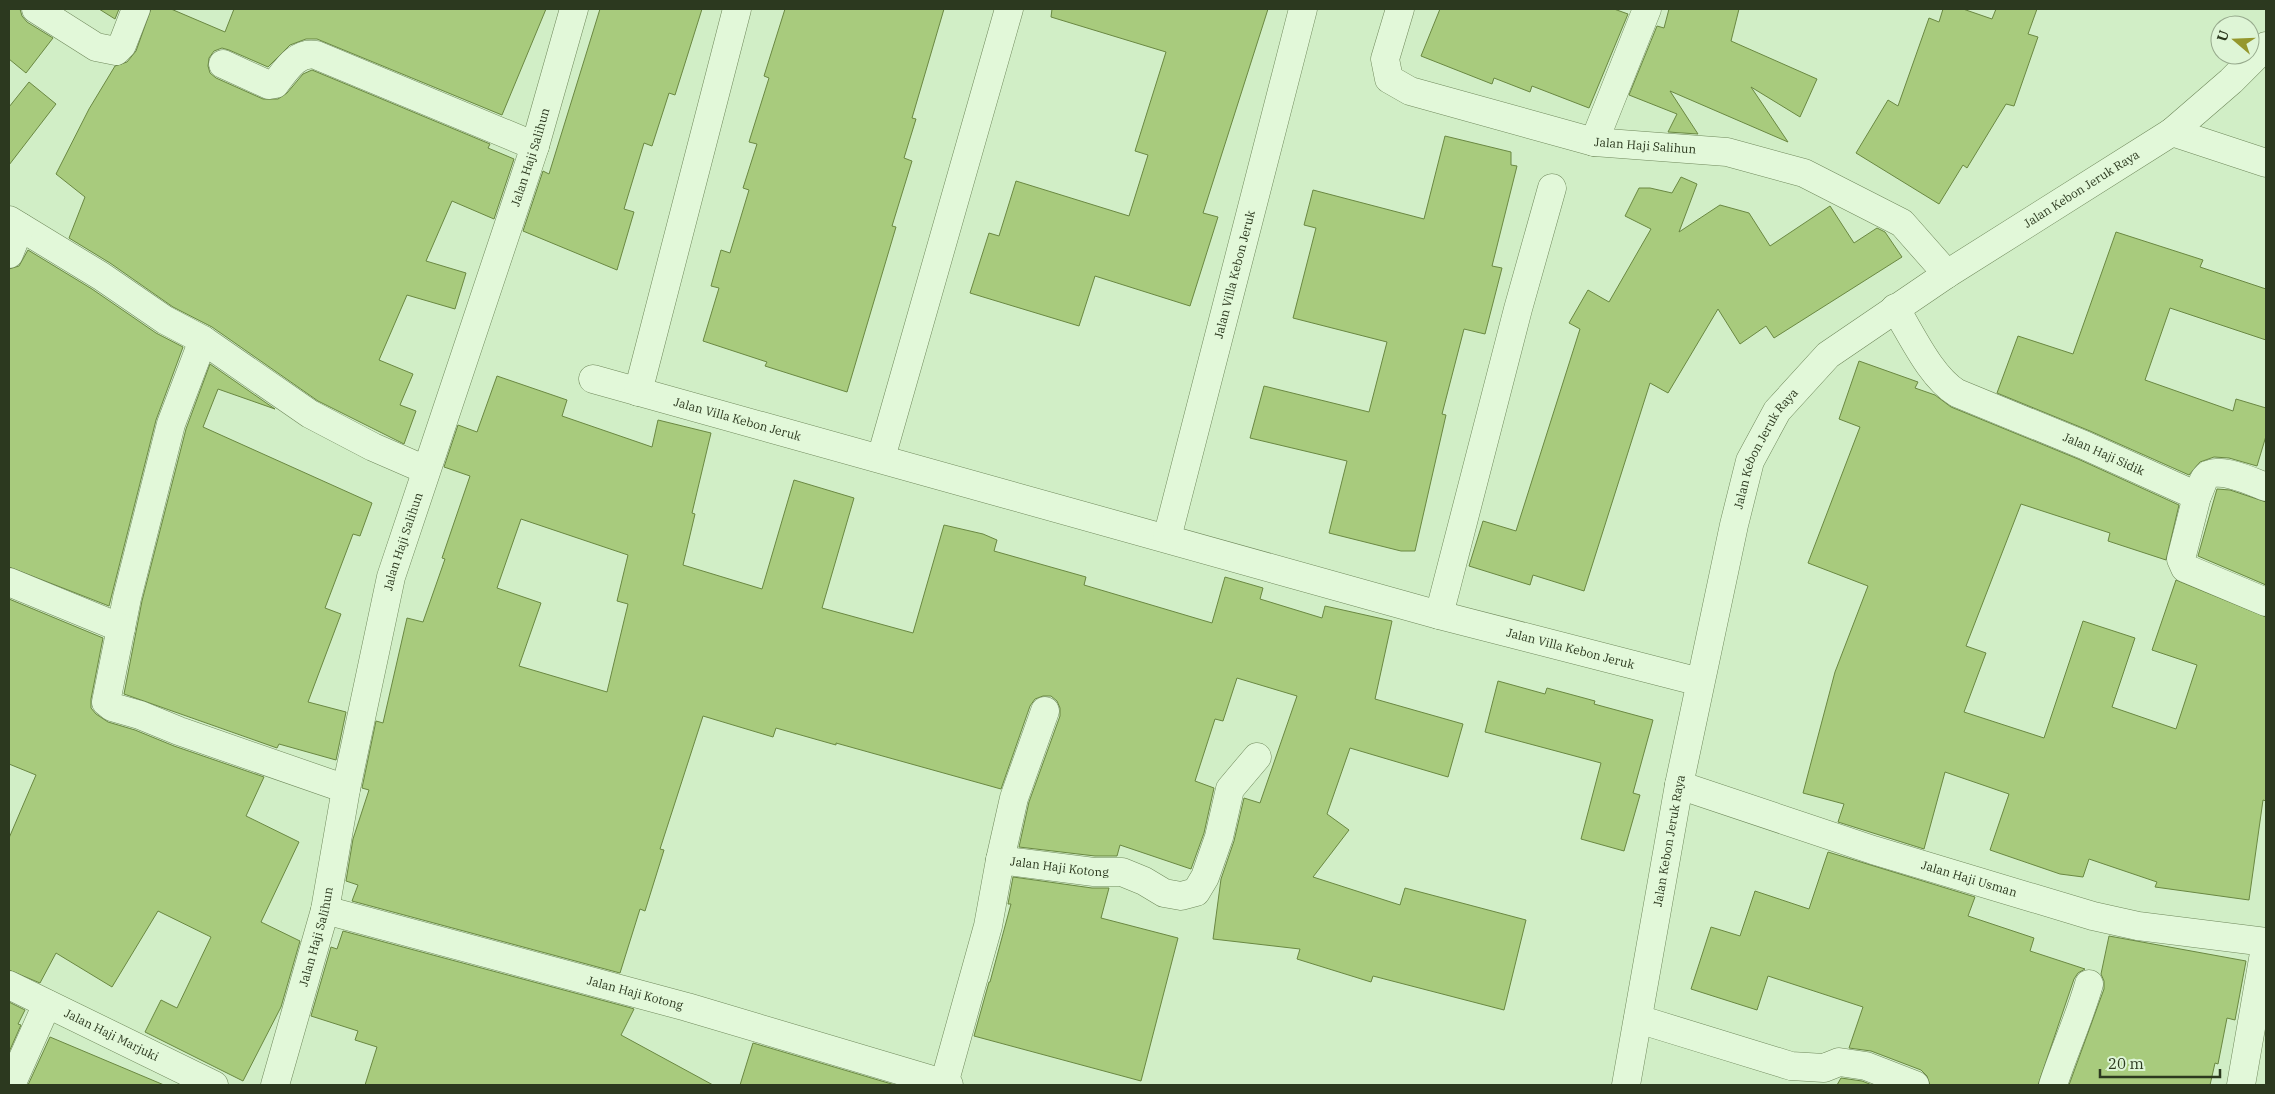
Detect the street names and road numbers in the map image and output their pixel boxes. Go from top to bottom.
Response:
street label: Jalan Haji Salihun [507,106,553,208]
street label: Jalan Haji Salihun [1594,134,1697,157]
street label: Jalan Kebon Jeruk Raya [2021,146,2142,231]
street label: Jalan Villa Kebon Jeruk [1211,209,1258,340]
street label: Jalan Kebon Jeruk Raya [1730,385,1801,510]
street label: Jalan Villa Kebon Jeruk [672,394,803,444]
street label: Jalan Haji Sidik [2061,429,2147,478]
street label: Jalan Haji Salihun [380,490,426,592]
street label: Jalan Villa Kebon Jeruk [1505,625,1636,672]
street label: Jalan Kebon Jeruk Raya [1650,773,1688,908]
street label: Jalan Haji Kotong [1009,853,1109,879]
street label: Jalan Haji Usman [1920,857,2019,900]
street label: Jalan Haji Salihun [296,885,336,988]
street label: Jalan Haji Kotong [585,973,685,1013]
street label: Jalan Haji Marjuki [62,1005,161,1064]

